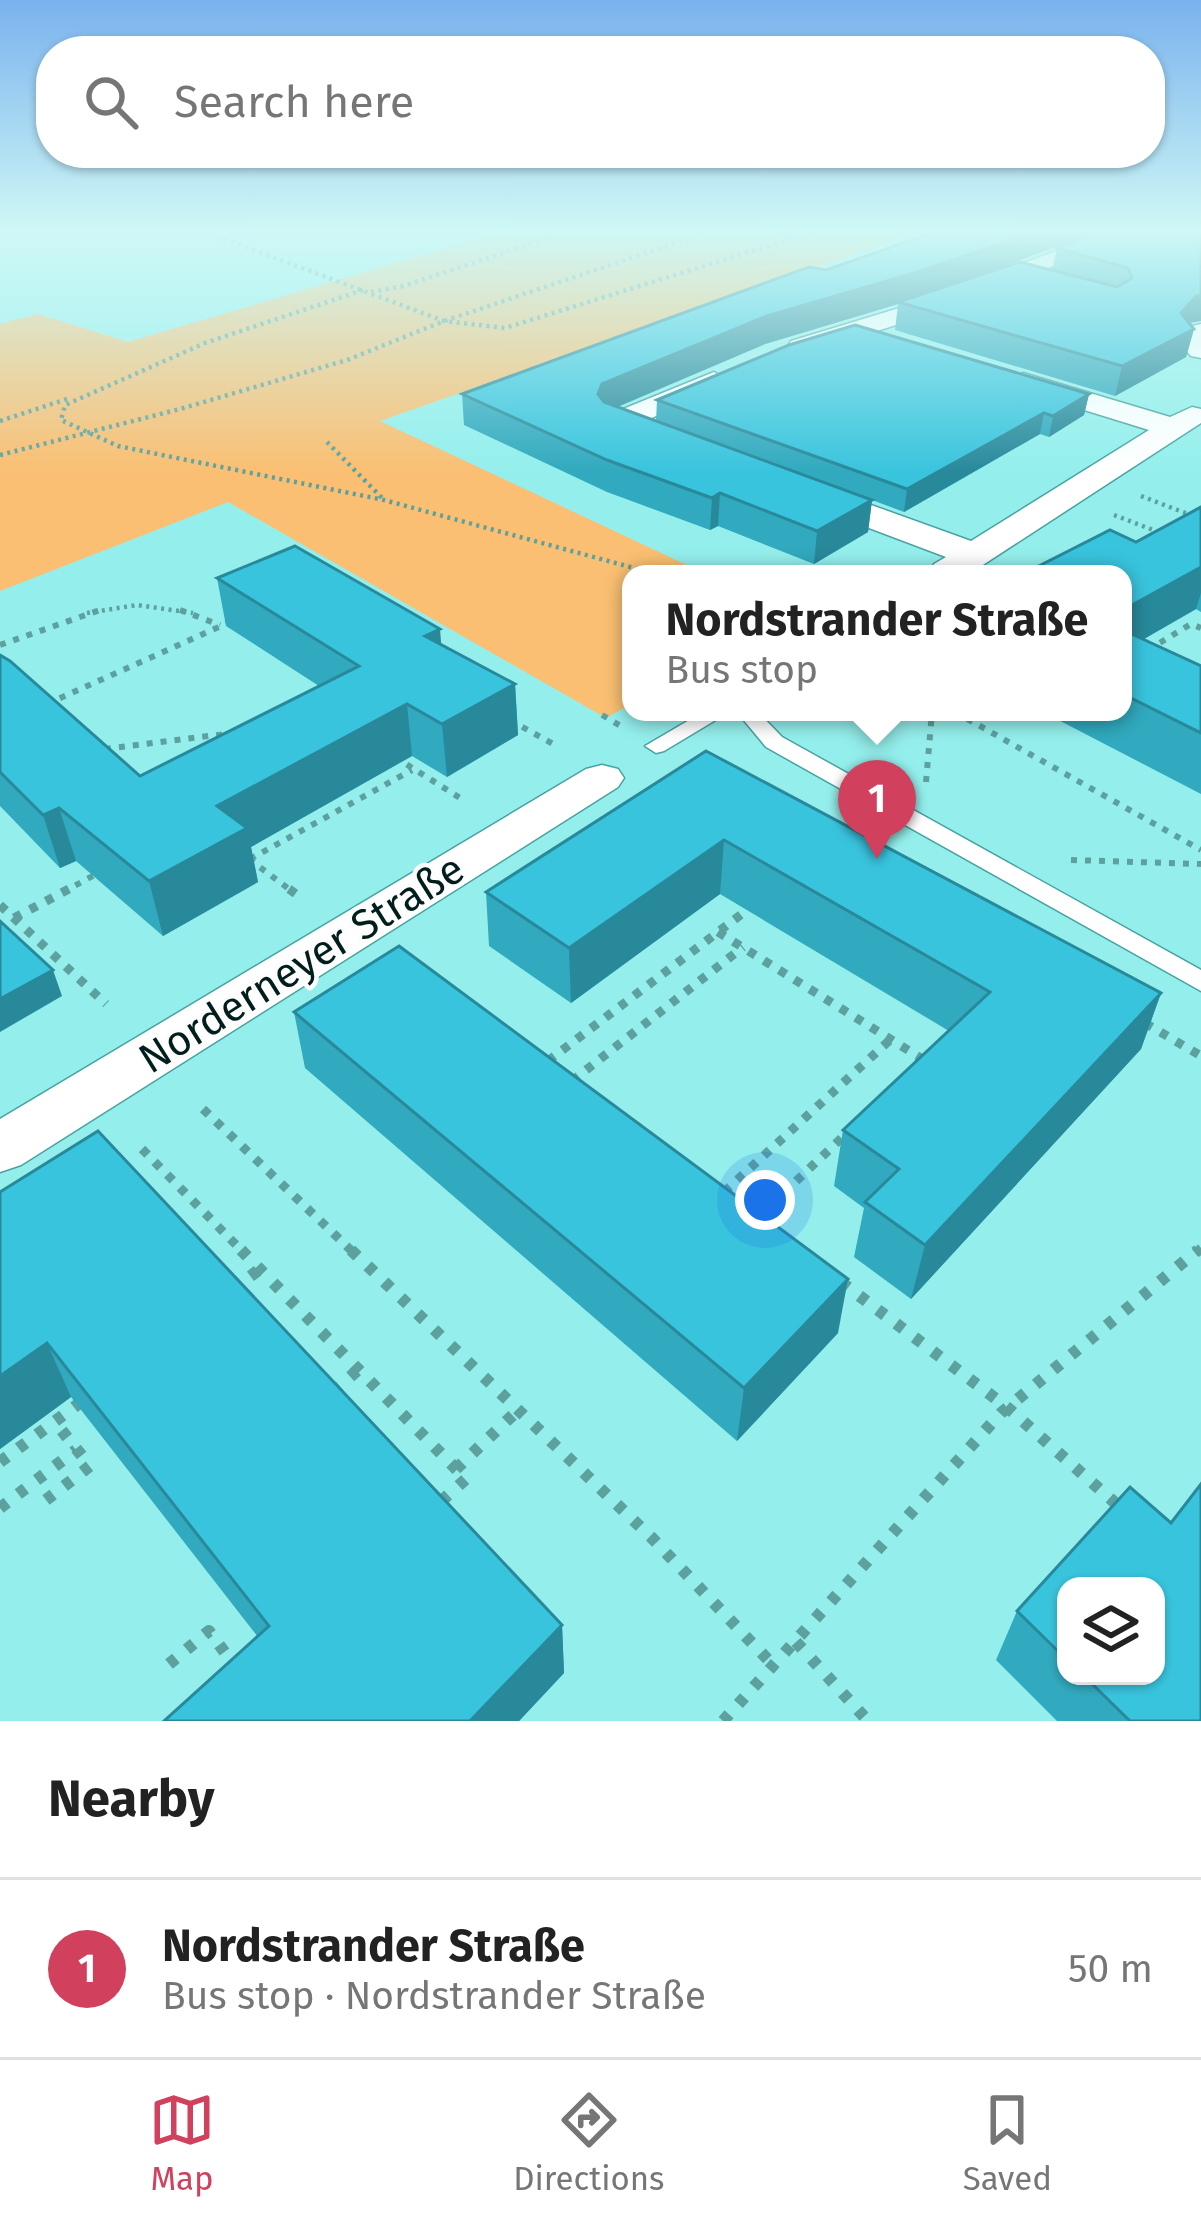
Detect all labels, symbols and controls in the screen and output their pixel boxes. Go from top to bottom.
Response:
search box [36,36,1165,168]
icon: search [78,69,144,135]
text: Search here [174,75,414,129]
popup [622,565,1132,721]
text: Nordstrander Straße [666,593,1088,647]
text: Bus stop [666,647,818,693]
pin: 1 [838,760,916,859]
street label: Norderneyer Straße [130,844,473,1084]
your location [735,1170,795,1230]
map controls [1057,1577,1165,1685]
button: layers [1057,1577,1165,1685]
text: Nearby [48,1768,214,1830]
text: Nordstrander Straße [162,1919,585,1973]
text: 1 [78,1946,96,1992]
text: 50 m [1068,1946,1153,1992]
text: Bus stop · Nordstrander Straße [162,1973,706,2019]
tab: Map [149,2087,215,2199]
tab: Directions [513,2087,665,2199]
tab: Saved [963,2087,1052,2199]

